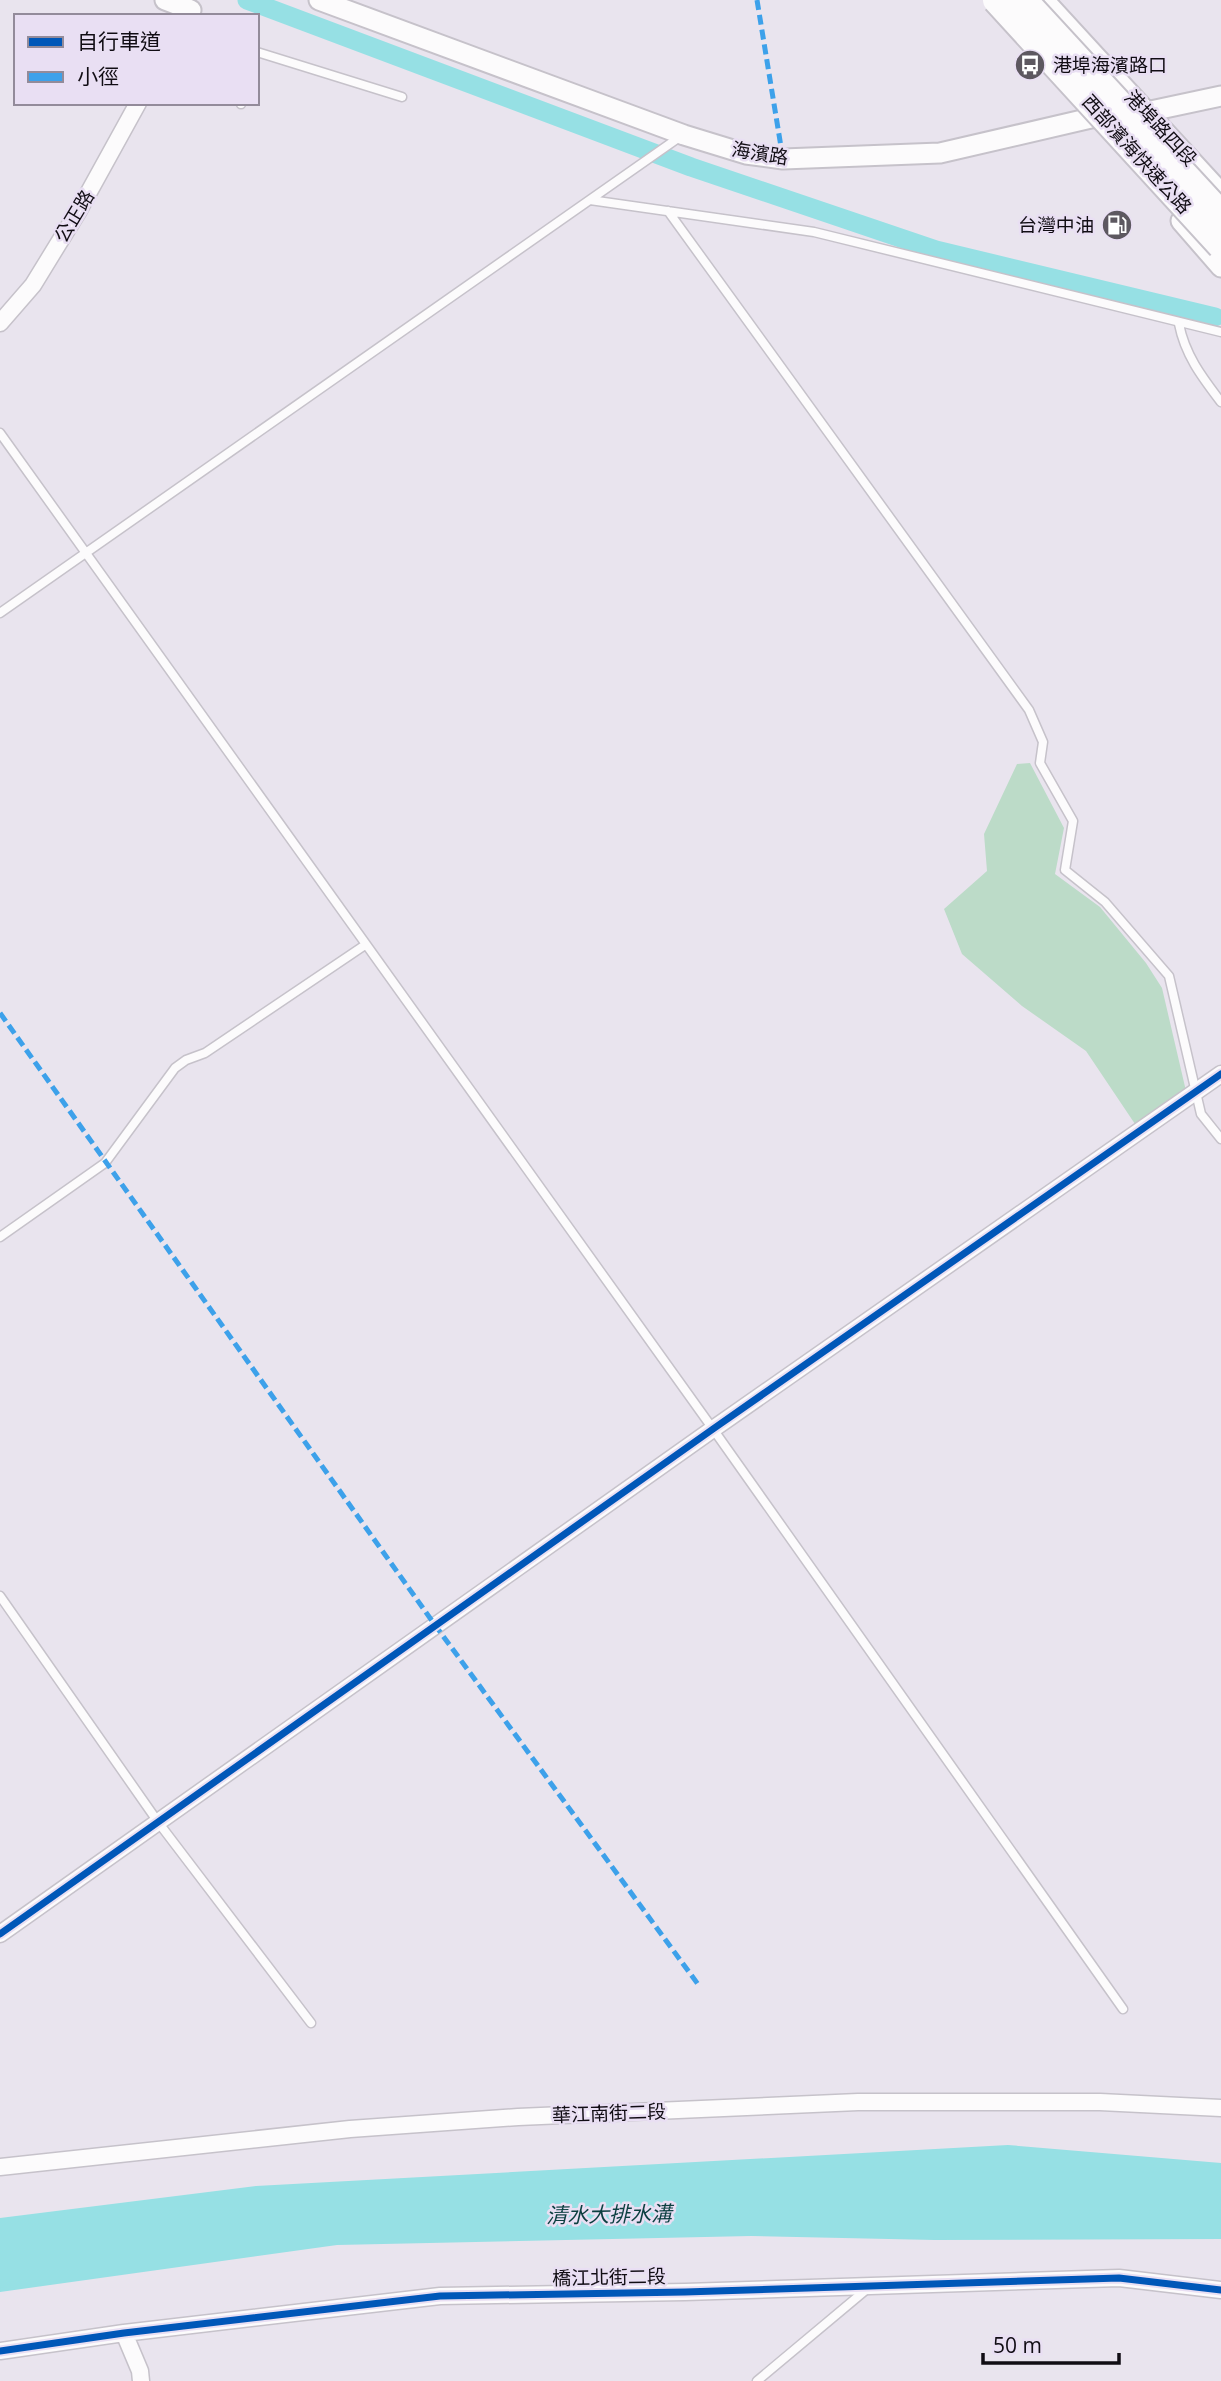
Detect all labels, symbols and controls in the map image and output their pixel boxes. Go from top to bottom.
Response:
legend [14,14,259,105]
text: 自行車道 [77,27,161,55]
bus stop icon: 港埠海濱路口 [1013,48,1047,82]
place label: 港埠海濱路口 [1053,52,1167,78]
text: 小徑 [77,62,119,90]
street label: 港埠路四段 [1119,84,1203,172]
street label: 西部濱海快速公路 [1076,89,1198,219]
street label: 海濱路 [730,136,790,170]
street label: 公正路 [48,185,100,247]
fuel station icon: 台灣中油 [1100,208,1134,242]
place label: 台灣中油 [1018,212,1094,238]
street label: 華江南街二段 [552,2098,666,2128]
water label: 清水大排水溝 [546,2199,675,2229]
street label: 橋江北街二段 [552,2263,666,2291]
scale bar [983,2322,1120,2366]
text: 50 m [993,2331,1042,2359]

